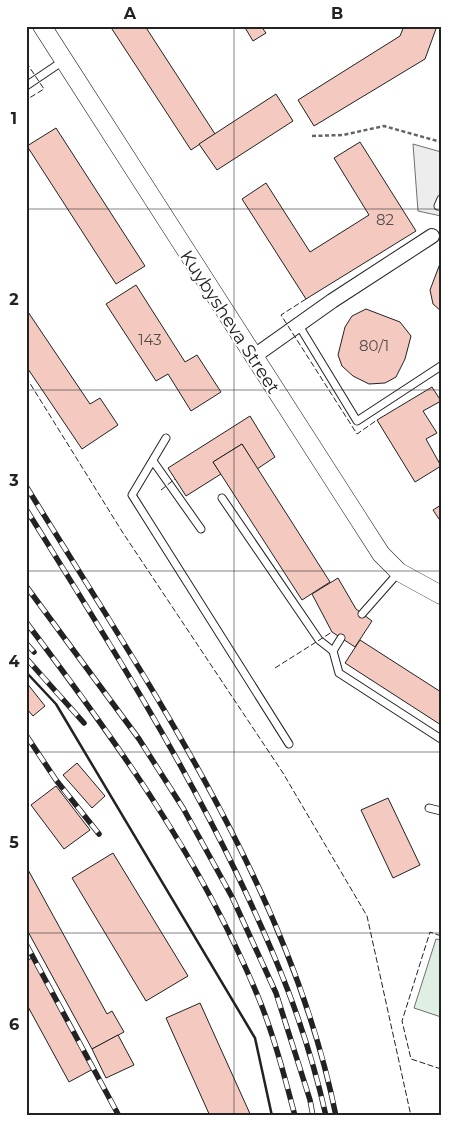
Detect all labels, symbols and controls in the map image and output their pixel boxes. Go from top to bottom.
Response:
text: A [123,4,137,23]
text: B [331,4,343,23]
text: 1 [11,109,17,128]
house number: 82 [376,210,394,229]
street label: Kuybysheva Street [175,246,285,398]
text: 2 [9,290,19,309]
house number: 143 [138,330,162,349]
house number: 80/1 [359,336,389,355]
text: 3 [8,471,19,490]
text: 4 [8,652,20,671]
text: 5 [9,833,19,852]
text: 6 [9,1015,19,1034]

